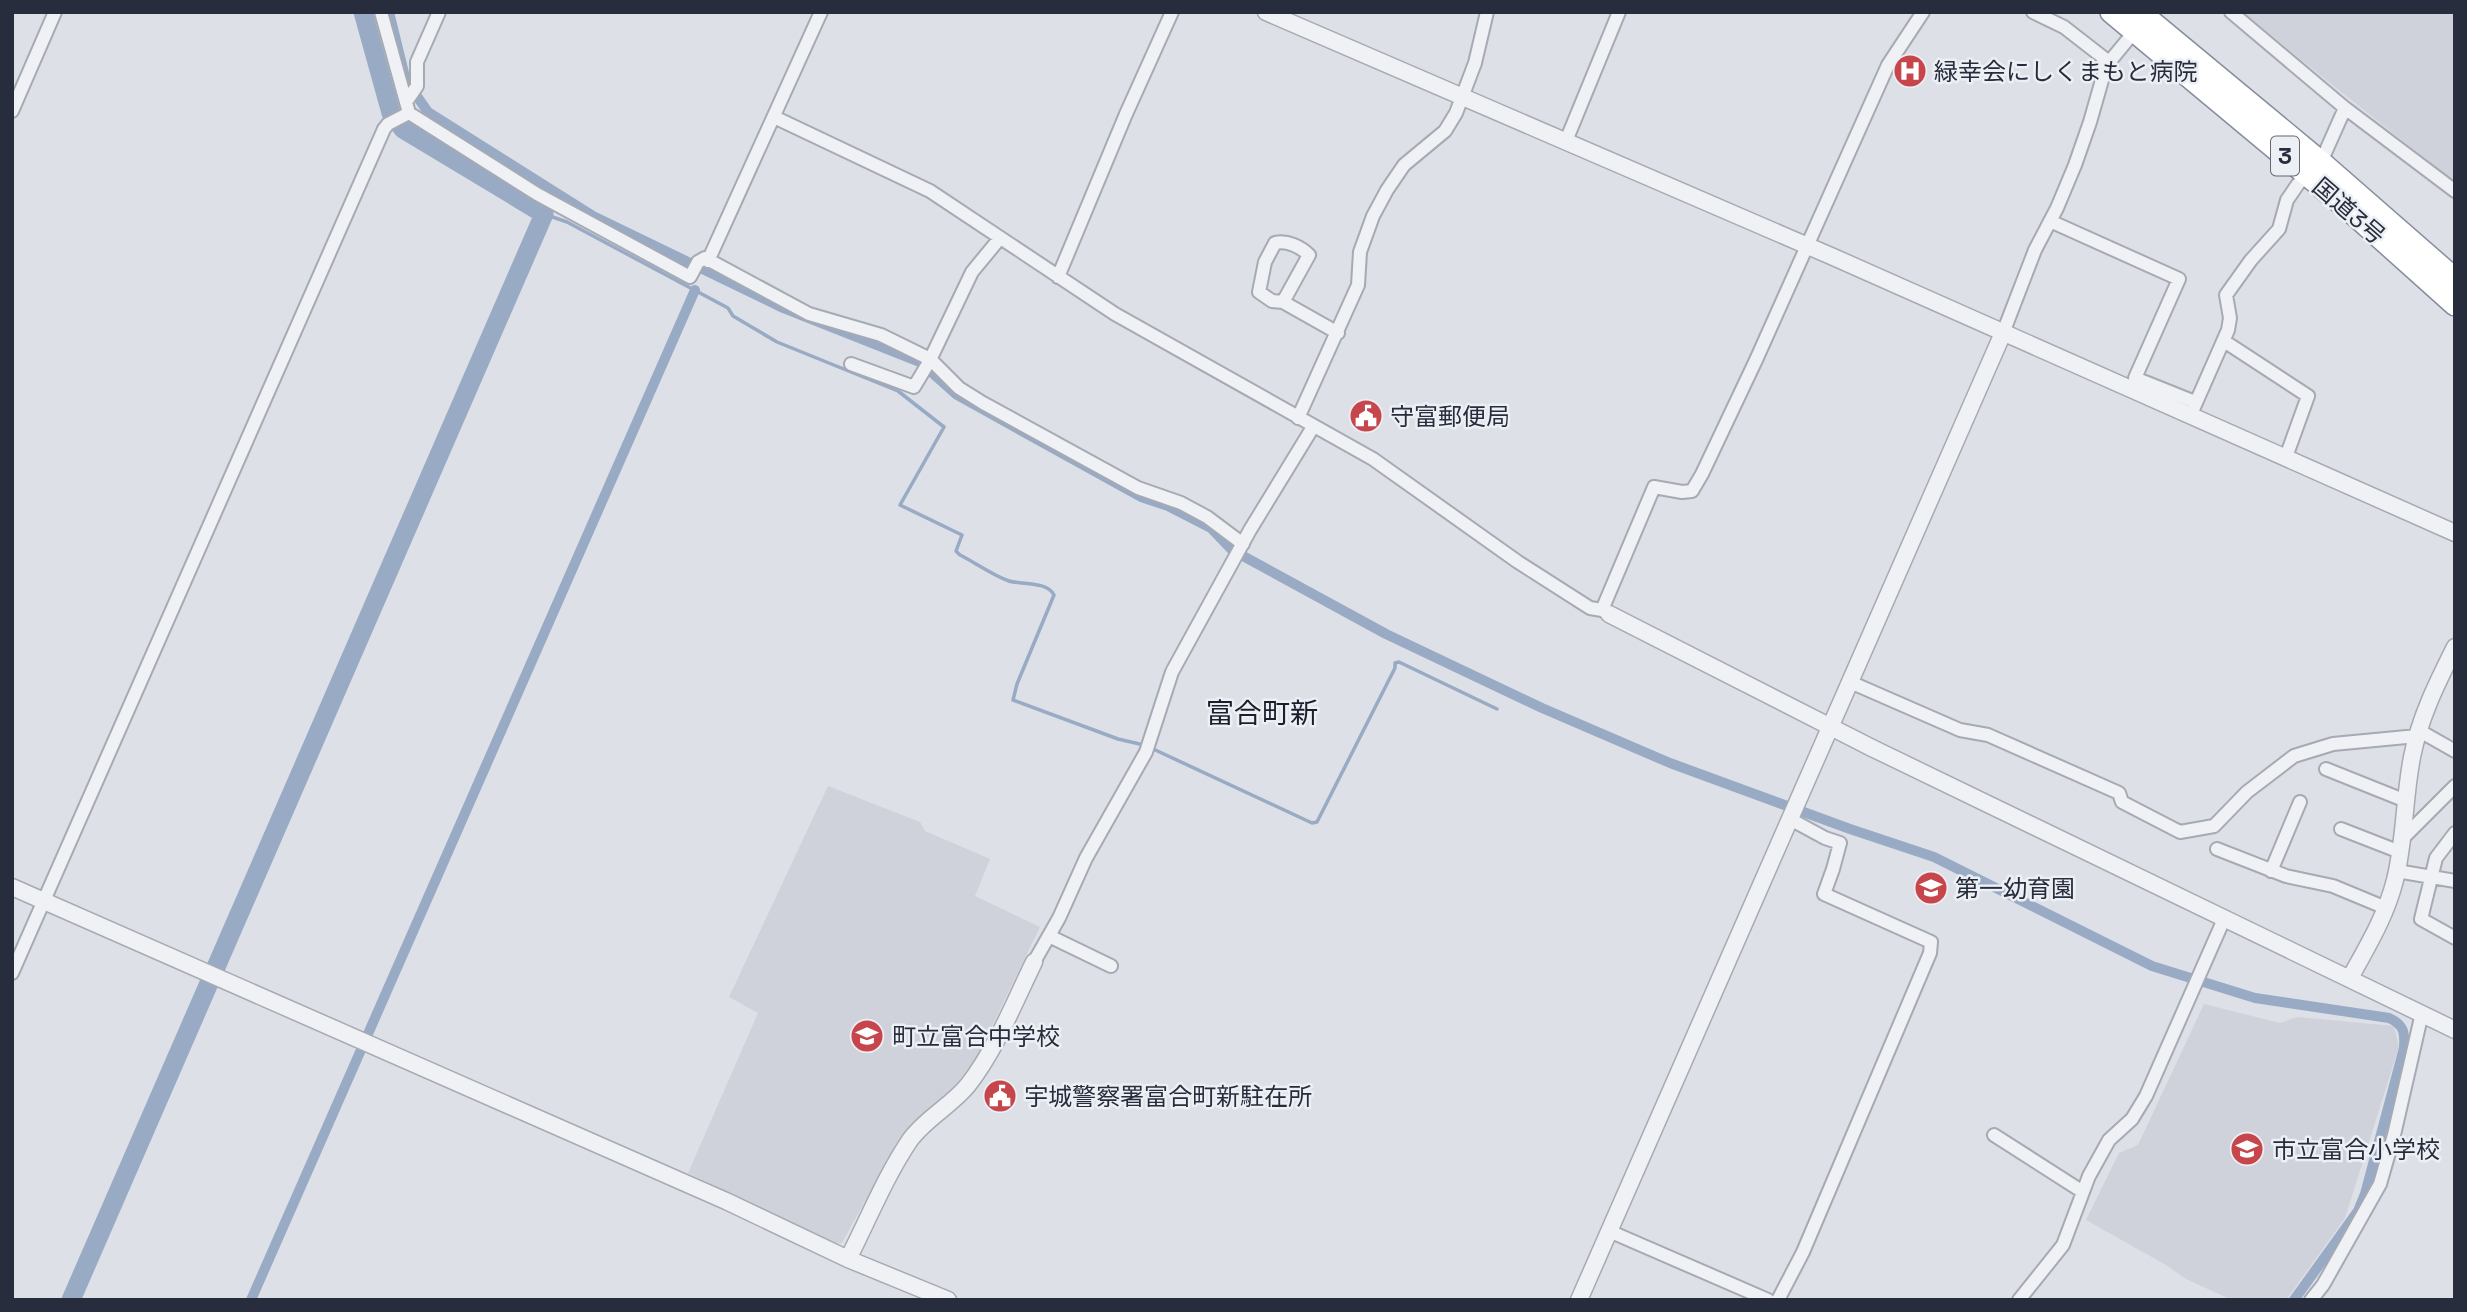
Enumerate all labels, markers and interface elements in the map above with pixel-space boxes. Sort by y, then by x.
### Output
hospital icon: 緑幸会にしくまもと病院 [1891,52,1929,90]
place label: 緑幸会にしくまもと病院 [1934,56,2198,87]
road number: 3 [2271,136,2299,176]
street label: 国道3号 [2306,171,2392,251]
public building icon: 守富郵便局 [1347,397,1385,435]
place label: 守富郵便局 [1390,401,1510,432]
district label: 富合町新 [1206,695,1318,731]
school or university icon: 第一幼育園 [1912,869,1950,907]
place label: 第一幼育園 [1955,873,2075,904]
school or university icon: 町立富合中学校 [848,1017,886,1055]
place label: 町立富合中学校 [892,1021,1060,1052]
public building icon: 宇城警察署富合町新駐在所 [981,1077,1019,1115]
place label: 宇城警察署富合町新駐在所 [1024,1081,1312,1112]
school or university icon: 市立富合小学校 [2228,1130,2266,1168]
place label: 市立富合小学校 [2272,1134,2440,1165]

